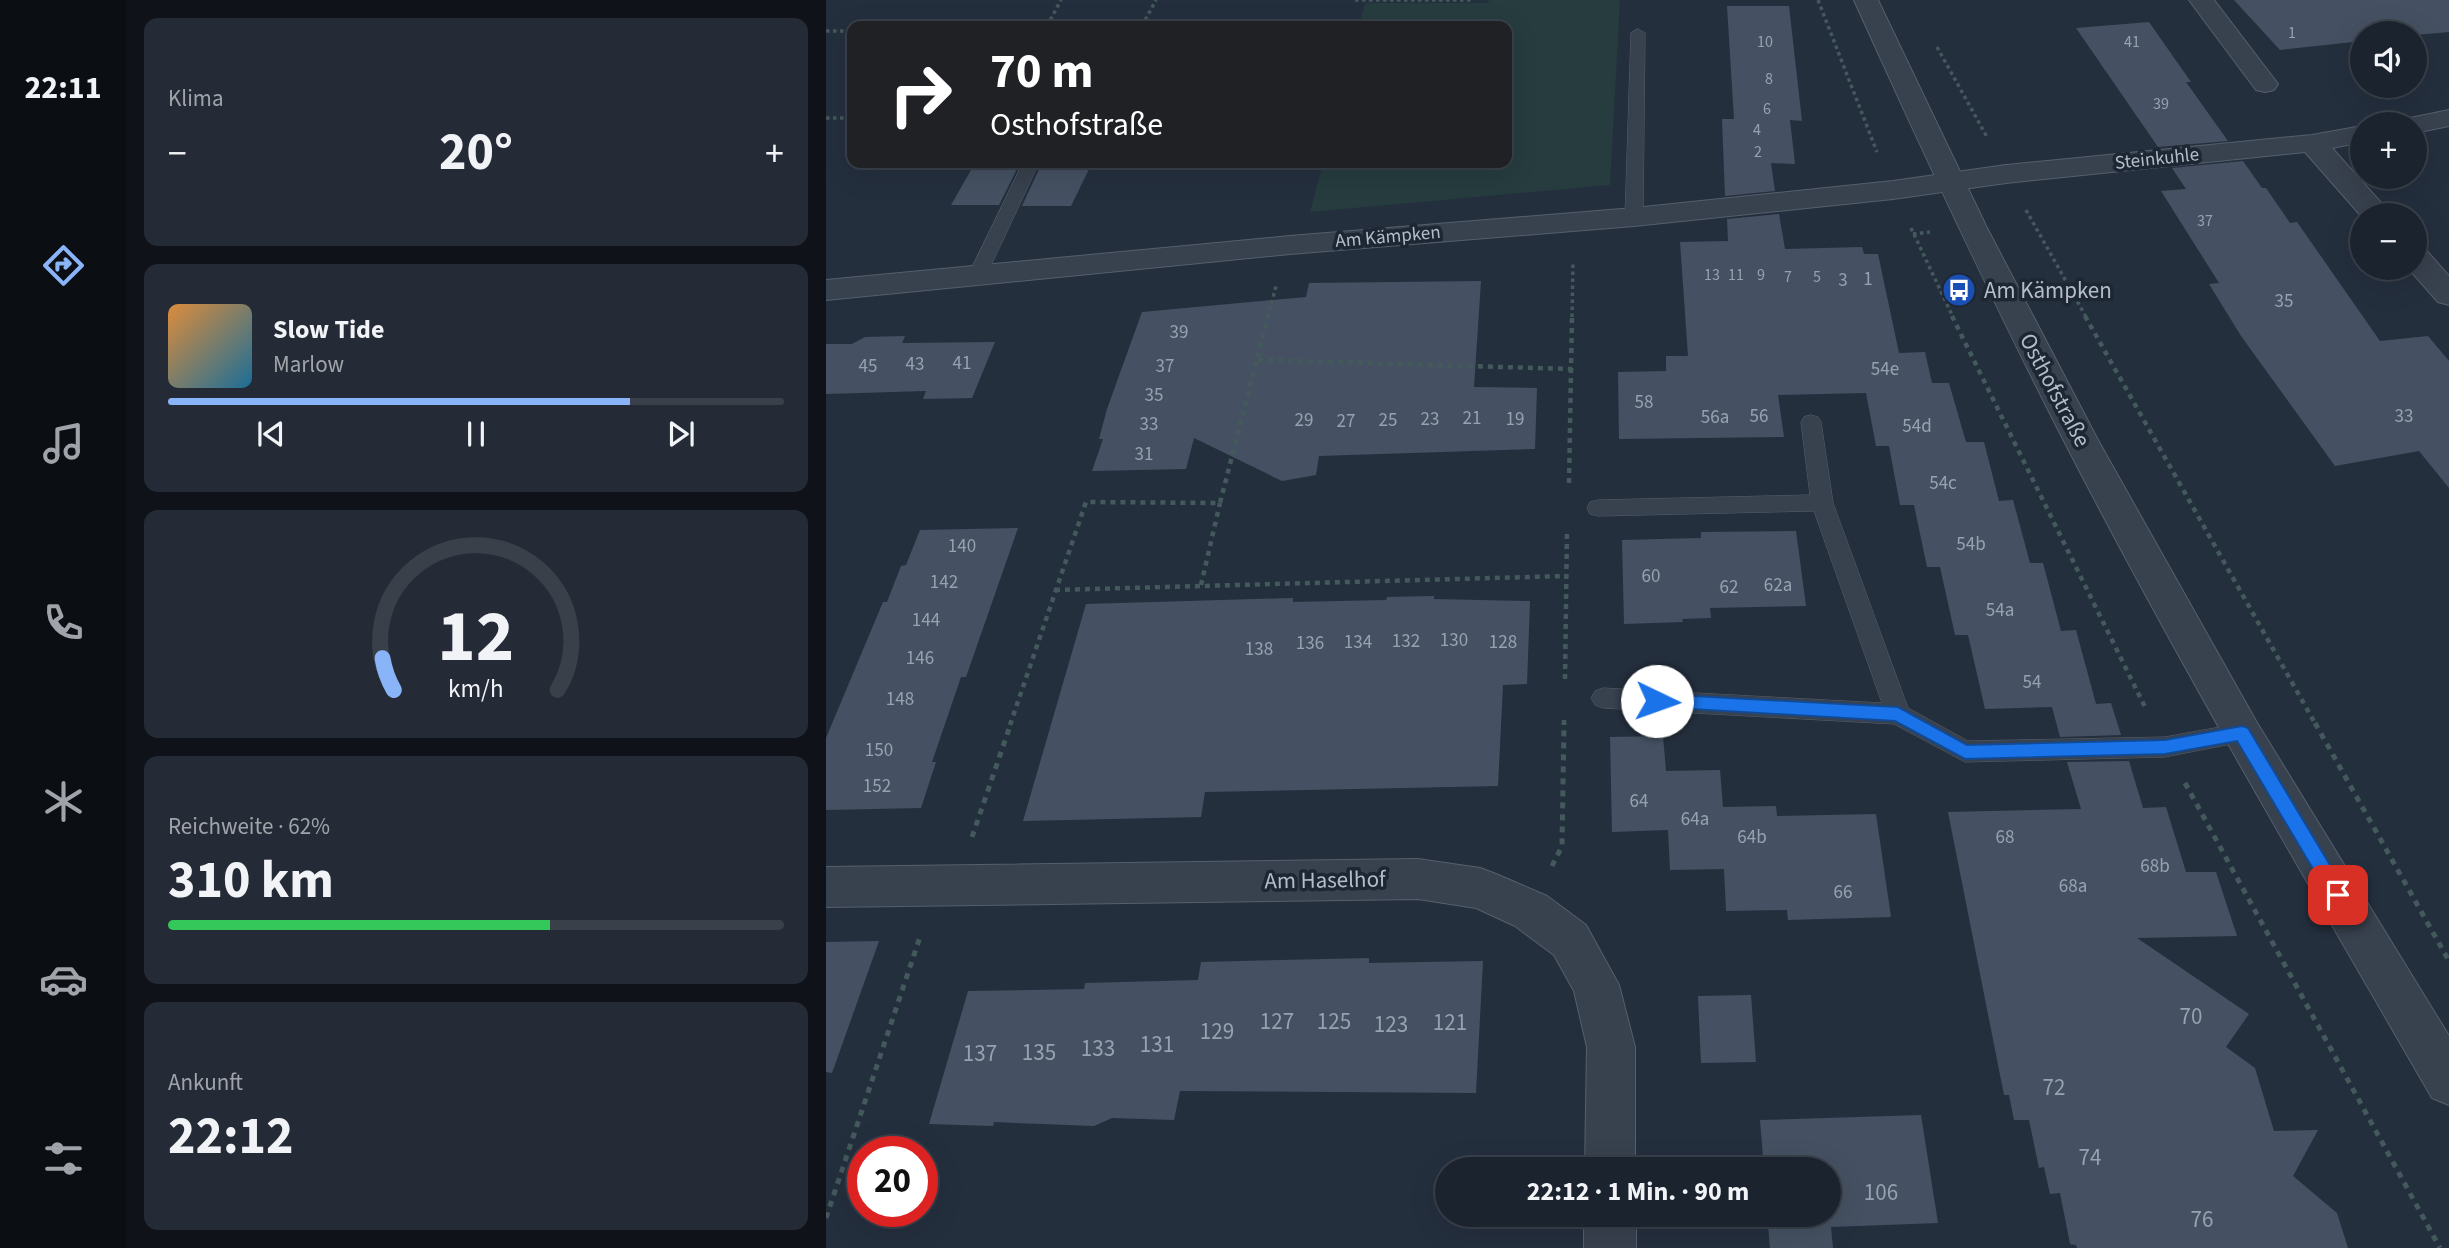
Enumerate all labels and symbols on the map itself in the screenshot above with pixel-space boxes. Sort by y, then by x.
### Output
house number: 1 [2288,22,2296,44]
house number: 10 [1757,31,1773,53]
house number: 41 [2124,31,2140,53]
house number: 8 [1765,68,1773,90]
house number: 39 [2153,93,2169,115]
house number: 6 [1763,98,1771,120]
house number: 4 [1753,119,1761,141]
house number: 2 [1754,141,1762,163]
street label: Steinkuhle [2114,141,2200,177]
house number: 37 [2197,210,2213,232]
street label: Am Kämpken [1334,219,1442,255]
house number: 13 [1704,264,1720,286]
house number: 11 [1728,264,1744,286]
house number: 9 [1757,264,1765,286]
house number: 7 [1784,266,1792,288]
house number: 5 [1813,266,1821,288]
house number: 1 [1863,266,1873,293]
house number: 3 [1838,267,1848,294]
bus stop icon: Am Kämpken [1940,271,1978,309]
place label: Am Kämpken [1984,274,2112,307]
house number: 35 [2275,288,2293,315]
house number: 39 [1170,319,1188,346]
street label: Osthofstraße [2011,327,2099,453]
house number: 41 [953,350,971,377]
house number: 43 [906,351,924,378]
house number: 45 [859,353,877,380]
house number: 37 [1156,353,1174,380]
house number: 54e [1871,356,1899,383]
house number: 35 [1145,382,1163,409]
house number: 58 [1635,389,1653,416]
house number: 56 [1750,403,1768,430]
house number: 33 [2395,403,2413,430]
house number: 56a [1701,404,1729,431]
house number: 21 [1463,405,1481,432]
house number: 23 [1421,406,1439,433]
house number: 19 [1506,406,1524,433]
house number: 29 [1295,407,1313,434]
house number: 25 [1379,407,1397,434]
house number: 27 [1337,408,1355,435]
house number: 33 [1140,411,1158,438]
house number: 54d [1902,413,1932,440]
house number: 31 [1135,441,1153,468]
house number: 54c [1929,470,1957,497]
house number: 54b [1956,531,1986,558]
house number: 140 [948,533,976,560]
house number: 60 [1642,563,1660,590]
house number: 142 [930,569,958,596]
house number: 62a [1764,572,1792,599]
house number: 62 [1720,574,1738,601]
house number: 54a [1986,597,2014,624]
house number: 144 [912,607,940,634]
house number: 130 [1440,627,1468,654]
house number: 132 [1392,628,1420,655]
house number: 134 [1344,629,1372,656]
house number: 128 [1489,629,1517,656]
house number: 136 [1296,630,1324,657]
house number: 138 [1245,636,1273,663]
house number: 146 [906,645,934,672]
position arrow [1620,664,1694,738]
house number: 54 [2023,669,2041,696]
house number: 148 [886,686,914,713]
house number: 150 [865,737,893,764]
house number: 152 [863,773,891,800]
house number: 64 [1630,788,1648,815]
house number: 64a [1681,806,1709,833]
house number: 64b [1737,824,1767,851]
house number: 68 [1996,824,2014,851]
house number: 68b [2140,853,2170,880]
street label: Am Haselhof [1264,862,1387,898]
pin [2308,865,2368,925]
house number: 68a [2059,873,2087,900]
house number: 66 [1834,879,1852,906]
house number: 70 [2180,1000,2202,1033]
house number: 127 [1260,1005,1294,1038]
house number: 125 [1317,1005,1351,1038]
house number: 121 [1433,1006,1467,1039]
house number: 123 [1374,1008,1408,1041]
house number: 129 [1200,1015,1234,1048]
house number: 131 [1140,1028,1174,1061]
house number: 133 [1081,1032,1115,1065]
house number: 135 [1022,1036,1056,1069]
house number: 137 [963,1037,997,1070]
house number: 72 [2043,1071,2065,1104]
speed limit sign: 20 [847,1136,938,1227]
house number: 74 [2079,1141,2101,1174]
house number: 106 [1864,1176,1898,1209]
house number: 76 [2191,1203,2213,1236]

